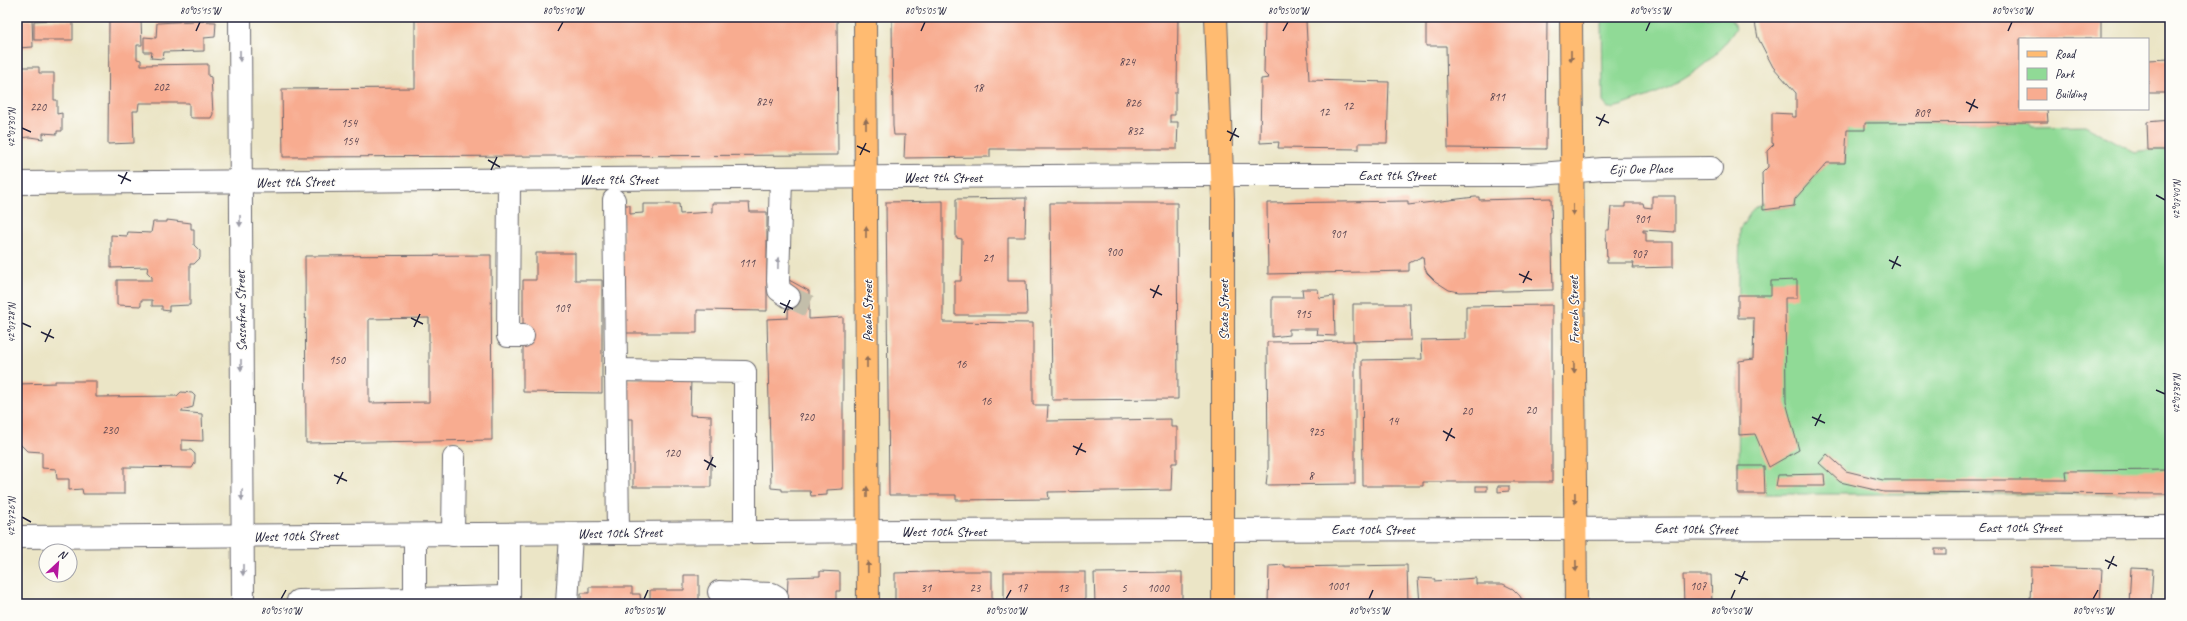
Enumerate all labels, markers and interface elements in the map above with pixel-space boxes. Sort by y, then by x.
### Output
text: 80°05'15"W [180,4,222,17]
text: 80°05'10"W [543,4,585,17]
text: 80°05'05"W [905,4,947,17]
text: 80°05'00"W [1268,4,1310,17]
text: 80°04'55"W [1630,4,1672,17]
text: 80°04'50"W [1992,4,2034,17]
legend [2019,38,2149,110]
text: Road [2055,46,2077,62]
one-way arrow [237,50,243,63]
one-way arrow [1568,50,1574,63]
house number: 824 [1119,54,1137,70]
text: Park [2055,66,2076,82]
house number: 202 [153,79,171,95]
house number: 18 [973,80,985,96]
text: Building [2055,86,2087,102]
house number: 811 [1489,89,1506,105]
house number: 824 [756,94,774,110]
house number: 826 [1125,95,1142,111]
house number: 12 [1343,98,1355,114]
house number: 220 [30,99,48,115]
house number: 12 [1319,104,1331,120]
house number: 809 [1914,105,1932,121]
text: 42°07'30"N [5,106,18,148]
house number: 154 [341,115,359,131]
one-way arrow [862,118,869,130]
house number: 832 [1127,123,1145,139]
house number: 154 [342,133,360,149]
street label: Eiji Oue Place [1609,160,1674,178]
street label: East 9th Street [1358,167,1437,184]
street label: West 9th Street [904,169,984,186]
street label: West 9th Street [580,171,660,188]
street label: West 9th Street [256,173,336,191]
text: 42°07'40"N [2170,178,2183,220]
one-way arrow [1569,204,1576,216]
house number: 901 [1634,211,1651,227]
one-way arrow [237,215,243,228]
one-way arrow [863,225,869,238]
house number: 901 [1330,226,1347,242]
house number: 900 [1106,244,1124,260]
house number: 907 [1631,246,1648,262]
house number: 21 [983,250,994,266]
house number: 111 [739,255,756,271]
one-way arrow [775,256,781,269]
street label: Sassafras Street [232,269,250,352]
street label: French Street [1565,275,1583,344]
street label: State Street [1215,278,1232,340]
street label: Peach Street [859,279,876,342]
house number: 109 [554,300,572,316]
text: 42°07'28"N [5,301,18,343]
house number: 915 [1295,306,1312,322]
house number: 150 [329,352,347,368]
one-way arrow [864,355,870,368]
house number: 16 [956,356,967,372]
one-way arrow [238,359,244,372]
one-way arrow [1571,362,1577,375]
text: 42°07'38"N [2170,372,2183,414]
house number: 16 [981,393,992,409]
house number: 20 [1526,402,1538,418]
house number: 20 [1462,403,1474,419]
house number: 920 [798,409,816,425]
house number: 14 [1388,413,1400,429]
house number: 230 [102,422,120,438]
house number: 925 [1308,424,1325,440]
house number: 120 [664,445,682,461]
house number: 8 [1308,468,1315,484]
one-way arrow [864,485,870,498]
one-way arrow [239,489,245,502]
one-way arrow [1572,492,1578,505]
text: 42°07'26"N [5,495,18,537]
street label: East 10th Street [1978,519,2063,536]
street label: East 10th Street [1654,520,1739,538]
street label: East 10th Street [1331,521,1416,538]
street label: West 10th Street [902,523,988,540]
street label: West 10th Street [577,524,664,542]
street label: West 10th Street [253,527,340,545]
north arrow [38,543,78,583]
text: N [56,546,70,563]
one-way arrow [865,560,871,573]
one-way arrow [1573,560,1579,573]
one-way arrow [240,564,246,577]
house number: 1001 [1327,578,1349,594]
house number: 107 [1690,578,1707,594]
house number: 31 [921,580,932,596]
house number: 23 [970,580,982,596]
house number: 17 [1017,580,1028,596]
house number: 13 [1058,580,1070,596]
house number: 5 [1121,580,1127,596]
house number: 1000 [1147,580,1170,596]
text: 80°05'10"W [261,604,303,617]
text: 80°05'05"W [624,604,666,617]
text: 80°05'00"W [986,604,1028,617]
text: 80°04'55"W [1349,604,1391,617]
text: 80°04'50"W [1711,604,1753,617]
text: 80°04'45"W [2073,604,2115,617]

